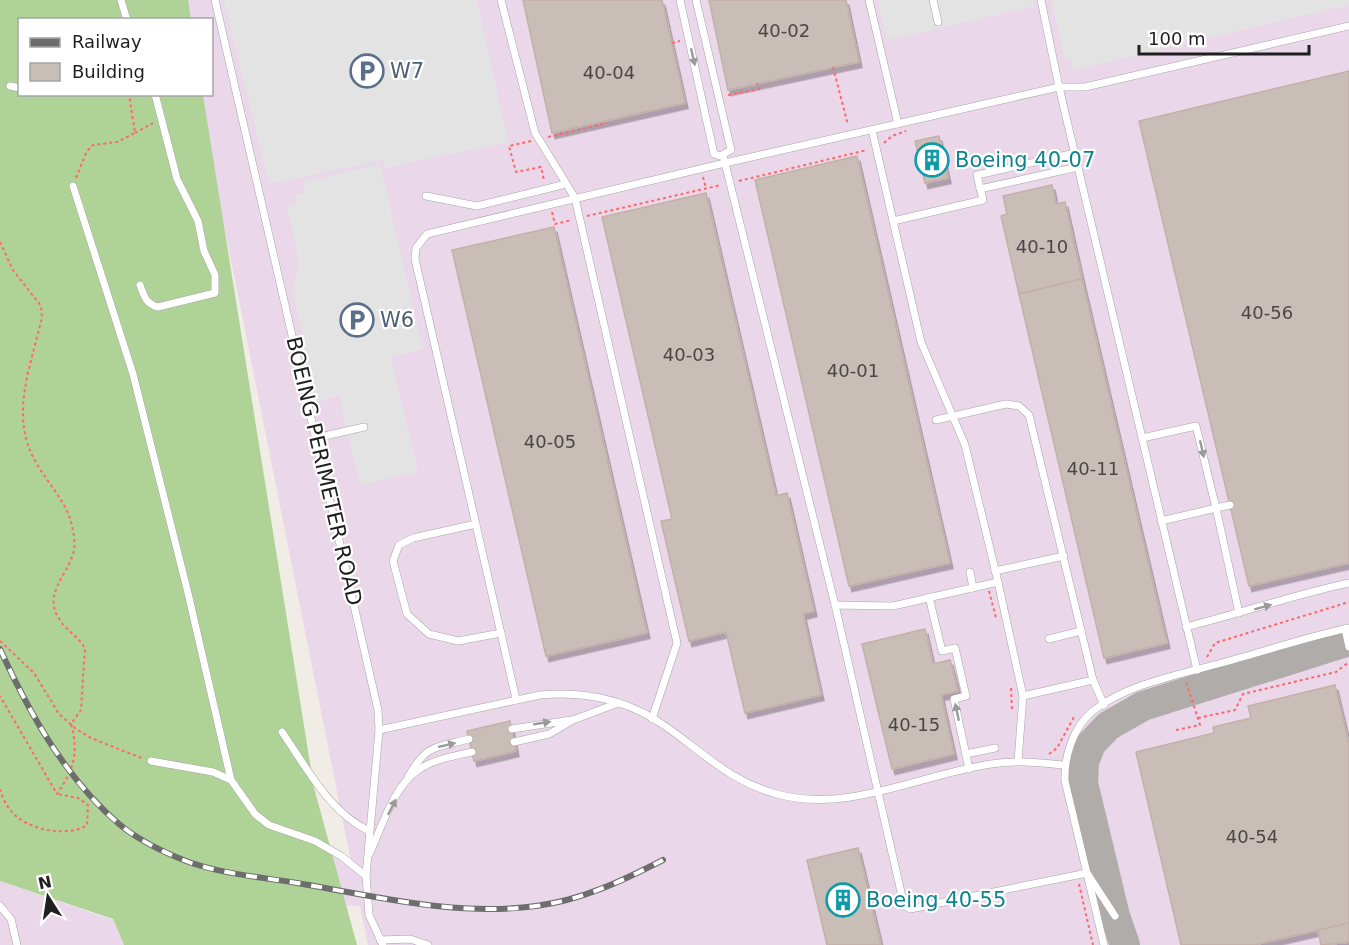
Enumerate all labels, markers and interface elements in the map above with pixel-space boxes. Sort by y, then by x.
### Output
legend [18,18,213,96]
scale bar [1139,18,1308,56]
house number: 40-02 [758,20,810,41]
text: 100 m [1148,28,1206,49]
text: Railway [72,31,142,52]
one-way arrow [689,48,698,67]
parking icon: W7 [349,53,385,89]
place label: W7 [390,59,424,83]
text: Building [72,61,145,82]
house number: 40-04 [583,62,635,83]
building icon: Boeing 40-07 [914,142,950,178]
place label: Boeing 40-07 [955,148,1095,172]
house number: 40-10 [1016,236,1068,257]
parking icon: W6 [339,302,375,338]
house number: 40-56 [1241,302,1293,323]
place label: W6 [380,308,414,332]
street label: BOEING PERIMETER ROAD [281,334,367,608]
house number: 40-03 [663,344,715,365]
house number: 40-01 [827,360,879,381]
house number: 40-05 [524,431,576,452]
one-way arrow [1197,439,1207,458]
house number: 40-11 [1067,458,1119,479]
one-way arrow [1254,602,1272,611]
one-way arrow [951,702,961,721]
house number: 40-15 [888,714,940,735]
one-way arrow [533,719,552,728]
one-way arrow [437,740,456,749]
one-way arrow [387,799,396,816]
house number: 40-54 [1226,826,1278,847]
north arrow [18,867,78,927]
text: N [36,872,54,894]
building icon: Boeing 40-55 [825,882,861,918]
place label: Boeing 40-55 [866,888,1006,912]

